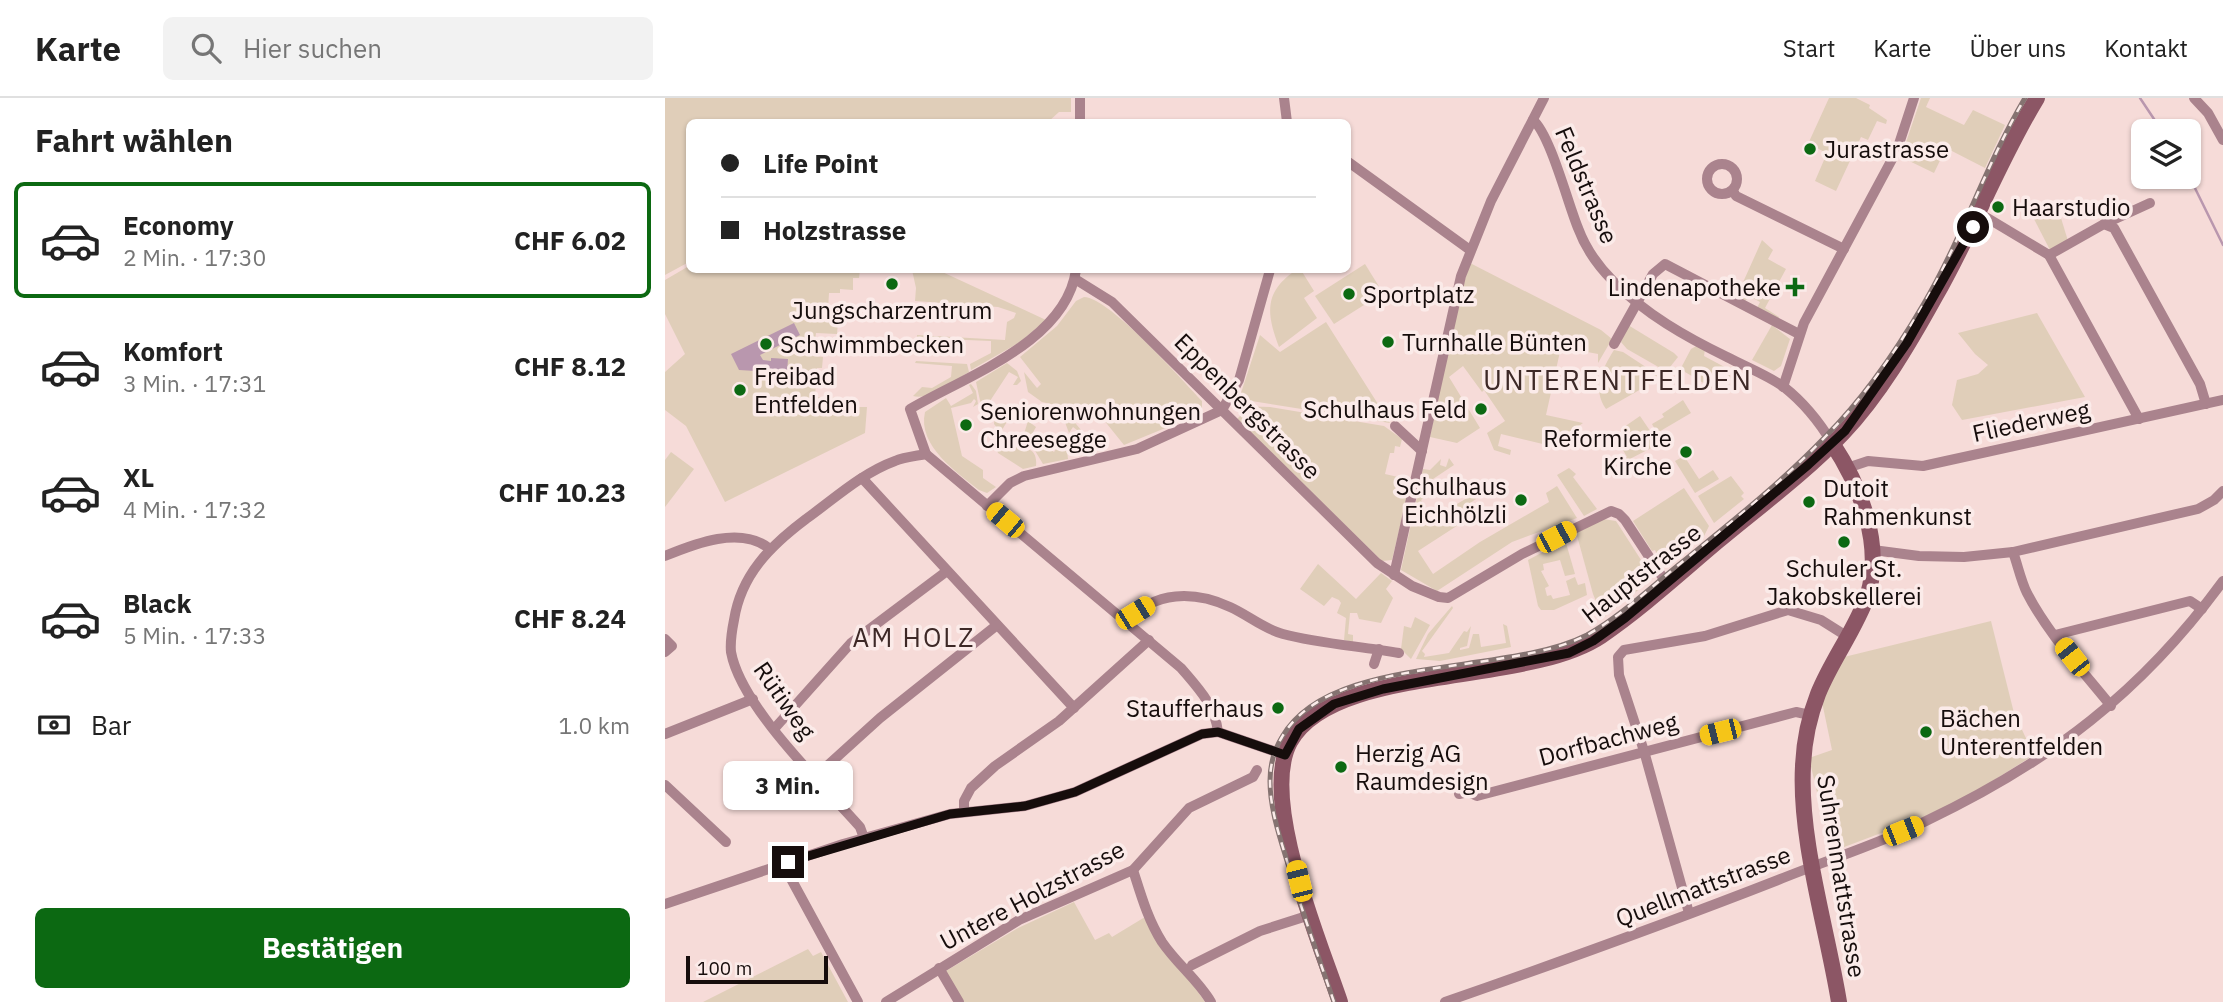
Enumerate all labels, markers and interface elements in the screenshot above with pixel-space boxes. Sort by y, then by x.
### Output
search box [163,17,653,80]
text: Karte [35,27,121,70]
icon: search [187,29,225,67]
text: Hier suchen [243,31,382,65]
text: Start [1783,32,1835,64]
text: Karte [1873,32,1931,64]
text: Über uns [1969,32,2066,64]
text: Kontakt [2104,32,2188,64]
text: Fahrt wählen [35,119,233,161]
map controls [2131,119,2201,189]
button: layers [2131,119,2201,189]
street label: Feldstrasse [1548,122,1626,248]
place label: Jurastrasse [1824,133,1949,165]
marker: Jurastrasse [1802,141,1818,157]
text: Life Point [763,146,878,180]
place label: Haarstudio [2012,191,2130,223]
marker: Haarstudio [1990,199,2006,215]
text: Economy [123,208,234,242]
icon: car [39,209,102,272]
route start [1957,211,1989,243]
text: Holzstrasse [763,213,906,247]
text: CHF 6.02 [514,223,626,257]
text: 2 Min. · 17:30 [123,242,266,272]
place label: Lindenapotheke [1608,271,1781,303]
marker: Jungscharzentrum [884,276,900,292]
place label: Sportplatz [1363,278,1474,310]
marker: Lindenapotheke [1787,279,1803,295]
marker: Sportplatz [1341,286,1357,302]
place label: Jungscharzentrum [792,294,992,326]
street label: Eppenbergstrasse [1168,326,1328,486]
place label: Turnhalle Bünten [1402,326,1587,358]
place label: Schwimmbecken [780,328,964,360]
text: Komfort [123,334,223,368]
marker: Turnhalle Bünten [1380,334,1396,350]
icon: car [39,335,102,398]
marker: Schwimmbecken [758,336,774,352]
text: CHF 8.12 [514,349,626,383]
place label: Freibad Entfelden [754,360,858,420]
district label: UNTERENTFELDEN [1483,361,1753,398]
text: 3 Min. · 17:31 [123,368,266,398]
marker: Freibad Entfelden [732,382,748,398]
place label: Schulhaus Feld [1303,393,1467,425]
street label: Fliederweg [1969,393,2093,449]
place label: Seniorenwohnungen Chreesegge [980,395,1201,455]
marker: Schulhaus Feld [1473,401,1489,417]
marker: Seniorenwohnungen Chreesegge [958,417,974,433]
place label: Reformierte Kirche [1543,422,1672,482]
marker: Reformierte Kirche [1678,444,1694,460]
text: XL [123,460,154,494]
icon: car [39,461,102,524]
place label: Schulhaus Eichhölzli [1395,470,1507,530]
place label: Dutoit Rahmenkunst [1823,472,1972,532]
text: CHF 10.23 [498,475,626,509]
marker: Schulhaus Eichhölzli [1513,492,1529,508]
text: 4 Min. · 17:32 [123,494,266,524]
marker: Dutoit Rahmenkunst [1801,494,1817,510]
car [983,498,1028,542]
street label: Hauptstrasse [1575,516,1707,630]
car [1533,518,1580,556]
marker: Schuler St. Jakobskellerei [1836,534,1852,550]
place label: Schuler St. Jakobskellerei [1766,552,1922,612]
text: Black [123,586,191,620]
icon: car [39,587,102,650]
car [1112,593,1159,633]
text: CHF 8.24 [514,601,626,635]
text: 5 Min. · 17:33 [123,620,266,650]
district label: AM HOLZ [853,620,975,654]
car [2051,634,2094,680]
street label: Rütiweg [747,655,823,745]
place label: Staufferhaus [1126,692,1264,724]
marker: Staufferhaus [1270,700,1286,716]
place label: Bächen Unterentfelden [1940,702,2103,762]
street label: Dorfbachweg [1535,705,1681,773]
icon: cash [35,706,73,744]
text: Bar [91,708,131,742]
text: 1.0 km [559,710,630,740]
car [1698,717,1743,747]
marker: Bächen Unterentfelden [1918,724,1934,740]
place label: Herzig AG Raumdesign [1355,737,1489,797]
marker: Herzig AG Raumdesign [1333,759,1349,775]
callout: 3 Min. [723,760,853,810]
text: 3 Min. [755,770,821,800]
street label: Suhrenmattstrasse [1810,772,1874,980]
car [1880,813,1927,849]
street label: Untere Holzstrasse [934,833,1130,957]
street label: Quellmattstrasse [1611,838,1795,934]
route end [772,846,804,878]
car [1284,858,1315,904]
button: Bestätigen [35,908,630,988]
scale bar [686,953,828,985]
text: 100 m [697,956,752,980]

